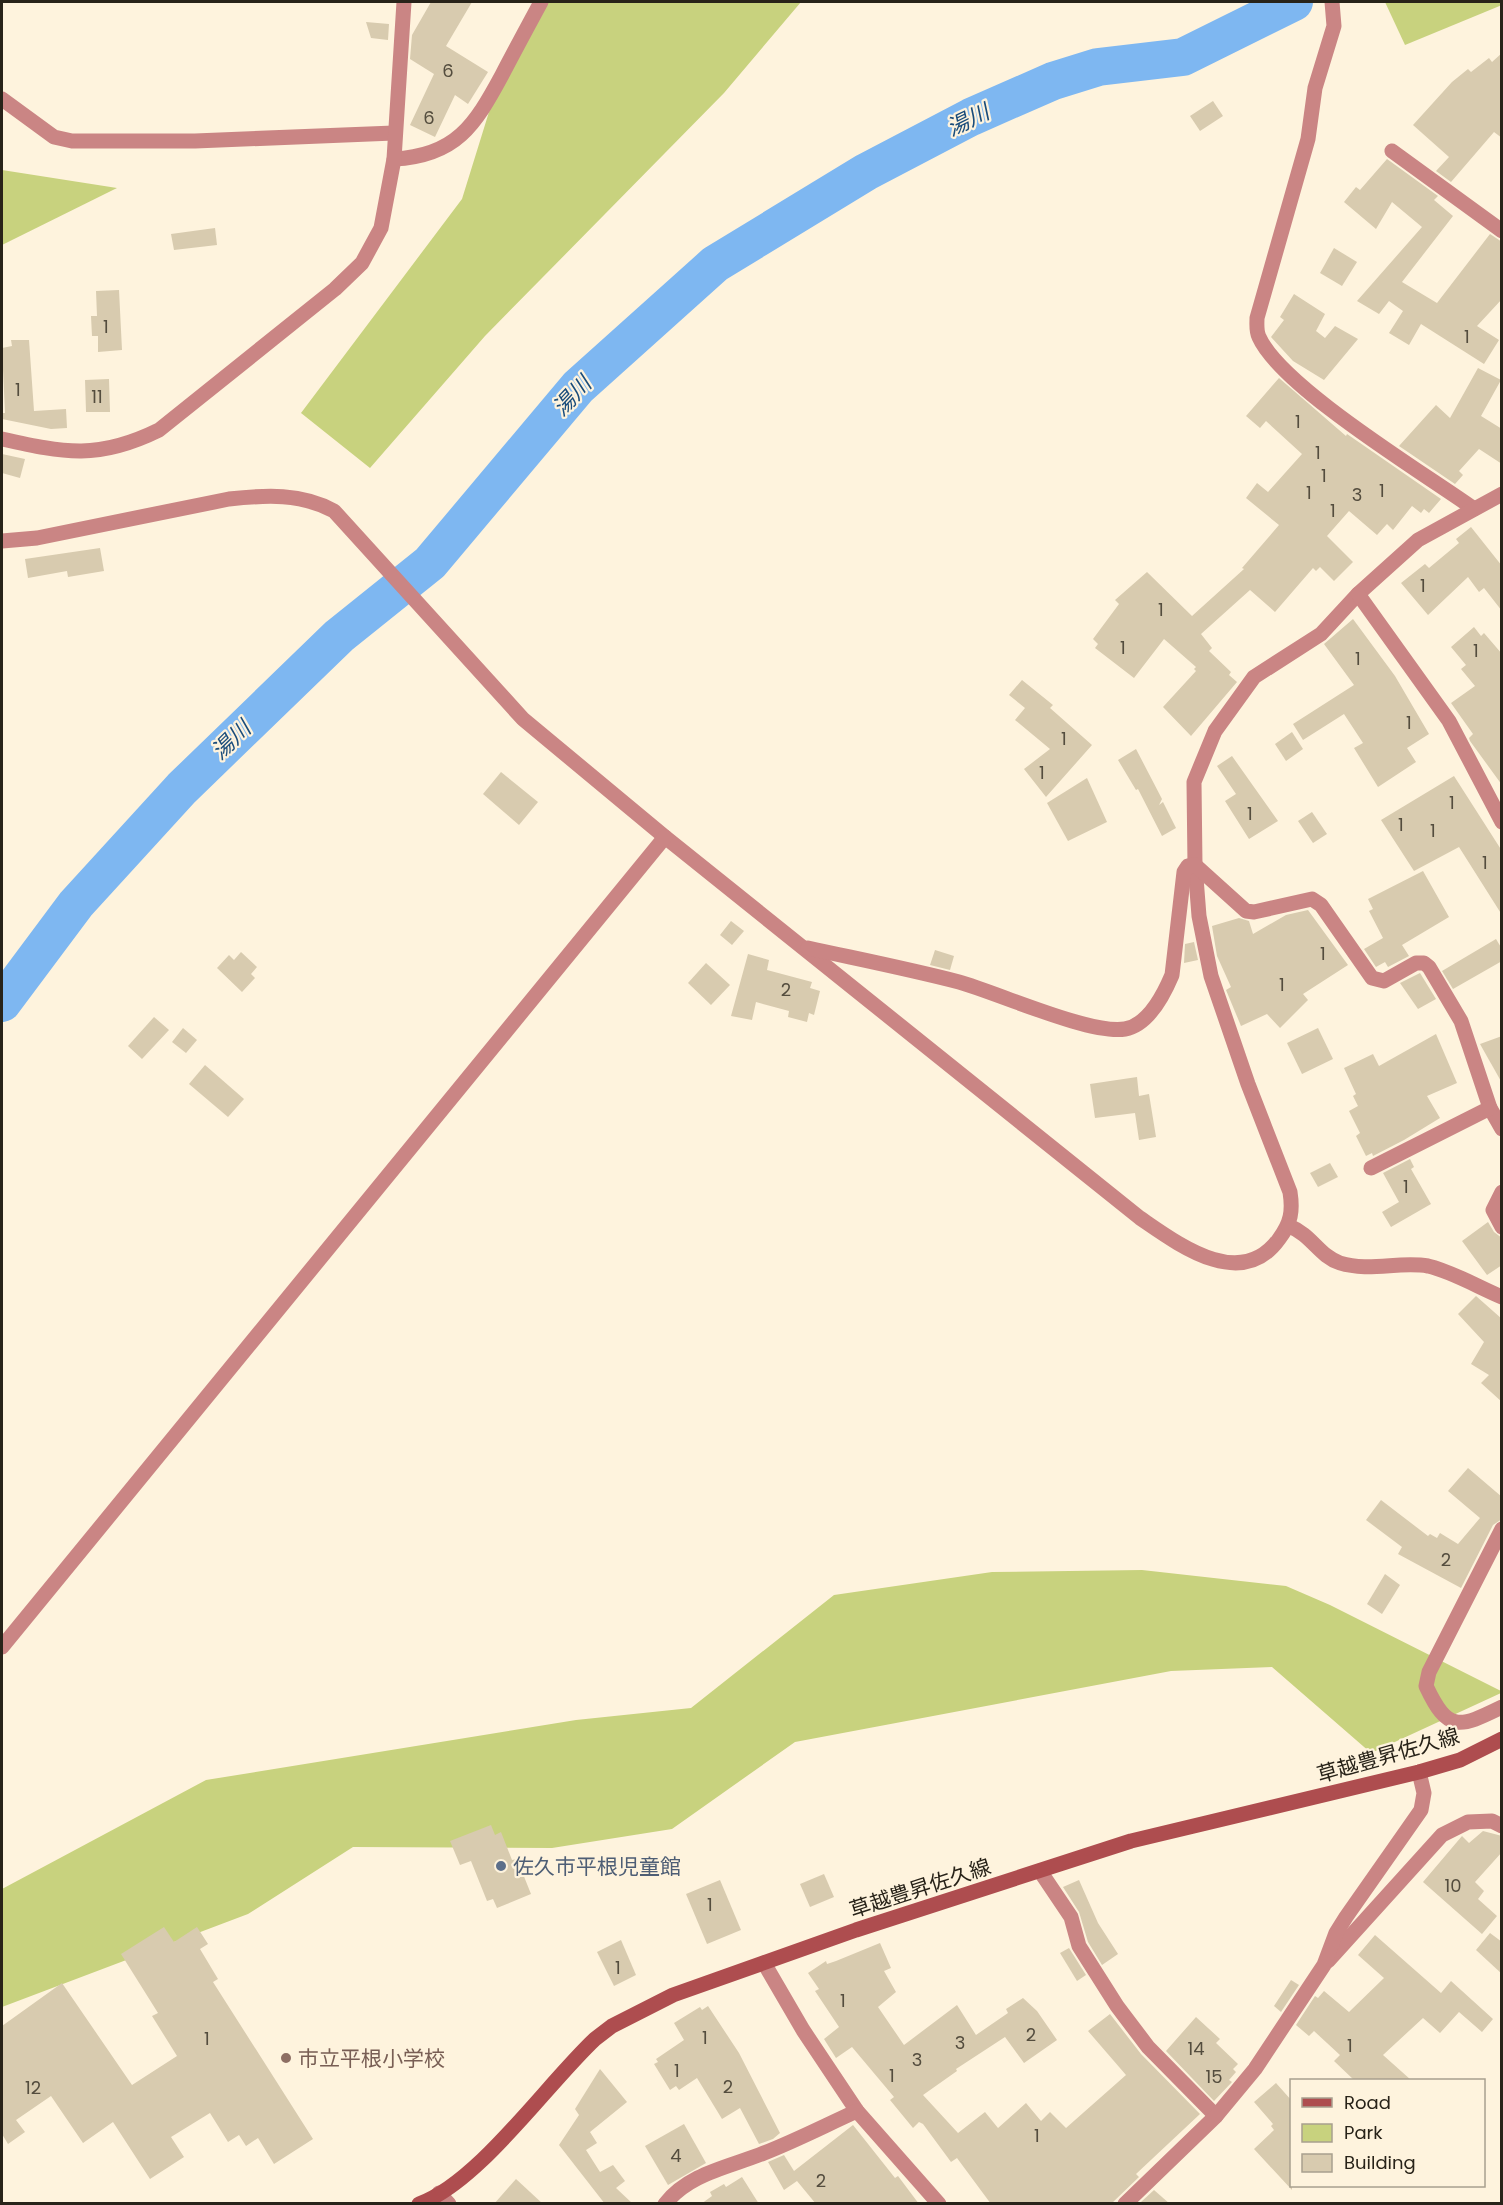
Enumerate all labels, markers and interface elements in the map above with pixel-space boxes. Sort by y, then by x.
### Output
house number: 6 [442,58,454,83]
water label: 湯川 [941,96,996,144]
house number: 6 [423,105,435,130]
house number: 1 [103,314,109,339]
house number: 1 [1464,324,1470,349]
water label: 湯川 [546,368,600,423]
house number: 1 [15,377,21,402]
house number: 11 [91,384,103,409]
house number: 1 [1295,409,1301,434]
house number: 1 [1315,440,1321,465]
house number: 1 [1321,463,1327,488]
house number: 1 [1379,478,1385,503]
house number: 1 [1306,480,1312,505]
house number: 3 [1352,482,1362,507]
house number: 1 [1330,498,1336,523]
house number: 1 [1420,573,1426,598]
house number: 1 [1158,597,1164,622]
house number: 1 [1120,635,1126,660]
house number: 1 [1473,638,1479,663]
house number: 1 [1355,646,1361,671]
house number: 1 [1406,710,1412,735]
water label: 湯川 [204,712,259,766]
house number: 1 [1061,726,1067,751]
house number: 1 [1039,760,1045,785]
house number: 1 [1449,790,1455,815]
house number: 1 [1247,801,1253,826]
house number: 1 [1398,812,1404,837]
house number: 1 [1430,818,1436,843]
house number: 1 [1482,850,1488,875]
house number: 1 [1320,941,1326,966]
house number: 1 [1279,972,1285,997]
house number: 2 [781,977,791,1002]
house number: 1 [1403,1174,1409,1199]
house number: 2 [1441,1547,1451,1572]
street label: 草越豊昇佐久線 [1313,1721,1463,1789]
street label: 草越豊昇佐久線 [846,1851,994,1925]
place label: 佐久市平根児童館 [513,1852,681,1881]
marker: 佐久市平根児童館 [494,1859,508,1873]
house number: 10 [1444,1873,1462,1898]
house number: 1 [707,1892,713,1917]
house number: 1 [615,1955,621,1980]
house number: 1 [840,1988,846,2013]
house number: 2 [1026,2022,1036,2047]
house number: 1 [702,2025,708,2050]
house number: 1 [204,2026,210,2051]
house number: 3 [955,2030,965,2055]
house number: 1 [1347,2033,1353,2058]
house number: 14 [1187,2036,1205,2061]
place label: 市立平根小学校 [298,2044,445,2073]
house number: 3 [912,2047,922,2072]
marker: 市立平根小学校 [279,2051,293,2065]
house number: 1 [674,2058,680,2083]
house number: 1 [889,2063,895,2088]
house number: 15 [1205,2064,1223,2089]
house number: 2 [723,2074,733,2099]
house number: 12 [25,2075,41,2100]
legend [1290,2079,1485,2187]
text: Road [1344,2090,1391,2115]
text: Park [1344,2120,1383,2145]
house number: 1 [1034,2123,1040,2148]
house number: 4 [670,2143,682,2168]
text: Building [1344,2150,1416,2175]
house number: 2 [816,2168,826,2193]

